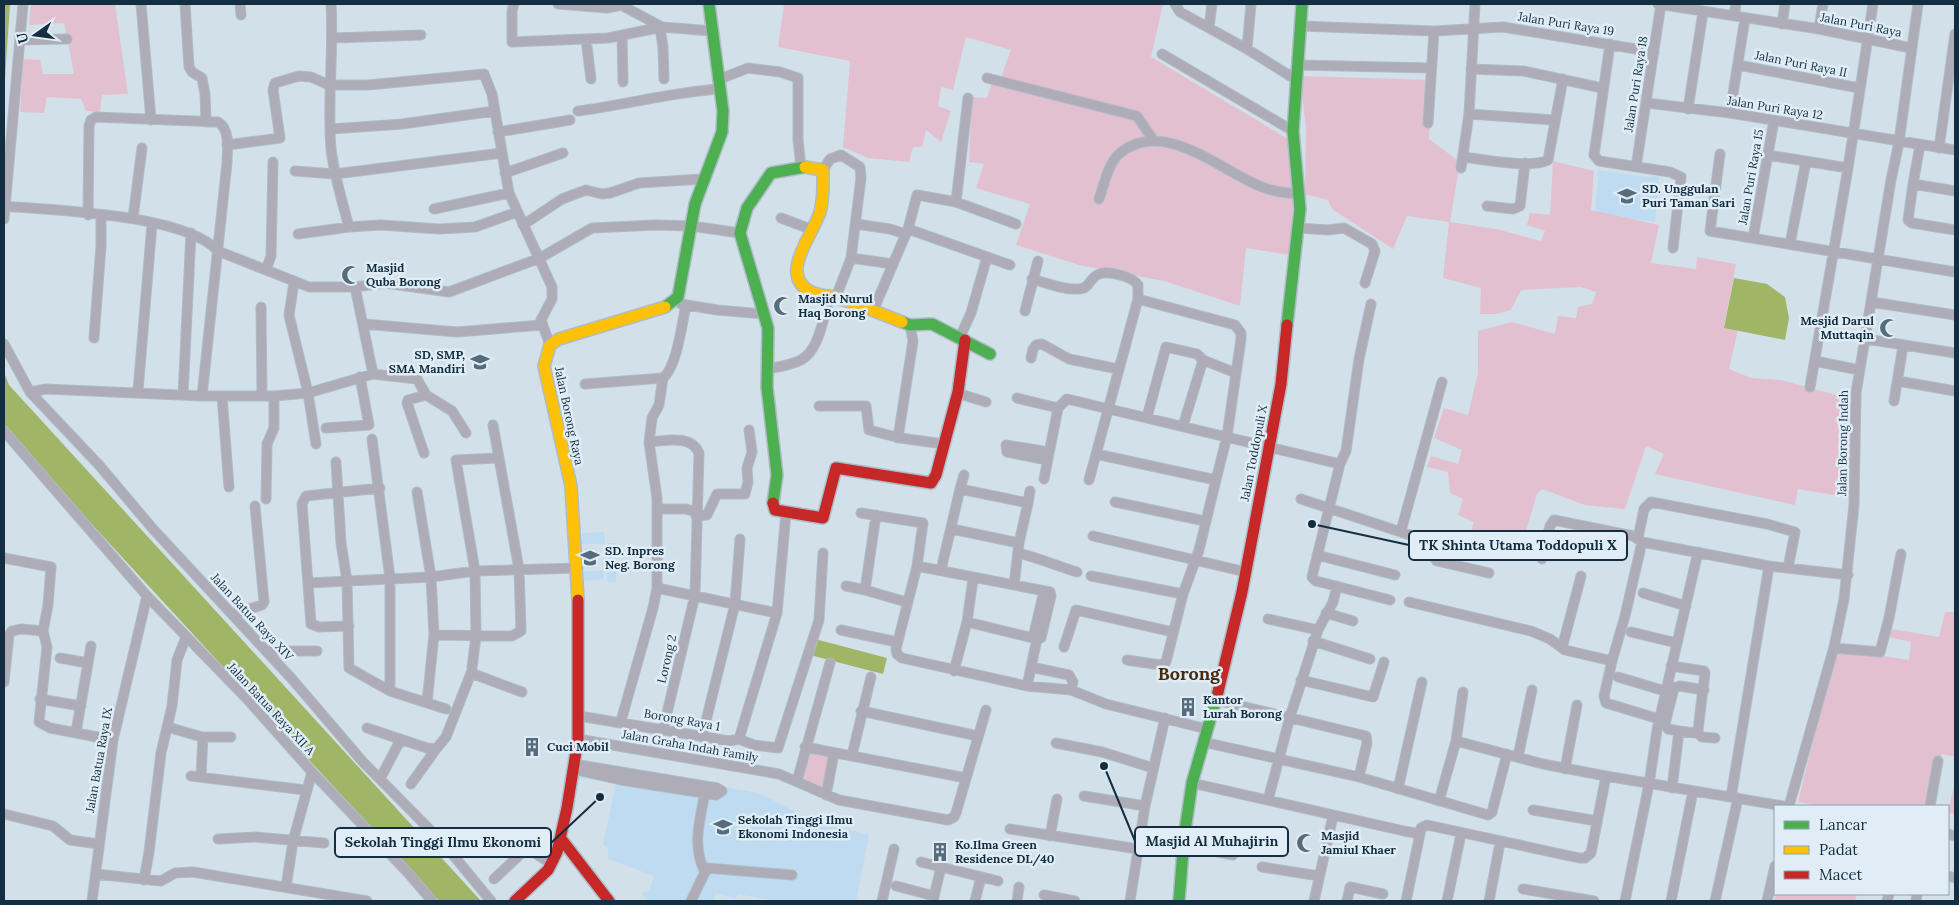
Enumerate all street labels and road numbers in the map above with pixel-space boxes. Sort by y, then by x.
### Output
street label: Jalan Puri Raya 19 [1516,8,1615,39]
street label: Jalan Puri Raya [1818,9,1903,40]
street label: Jalan Puri Raya 18 [1620,35,1651,134]
street label: Jalan Puri Raya II [1753,47,1849,80]
street label: Jalan Puri Raya 12 [1725,92,1824,122]
street label: Jalan Puri Raya 15 [1735,128,1766,227]
street label: Jalan Borong Raya [552,364,587,466]
street label: Jalan Borong Indah [1834,390,1851,497]
street label: Jalan Toddopuli X [1237,403,1270,503]
street label: Jalan Batua Raya XIV [207,569,298,664]
street label: Lorong 2 [654,633,679,685]
street label: Jalan Batua Raya XII A [224,659,318,758]
street label: Borong Raya 1 [643,705,721,734]
street label: Jalan Batua Raya IX [82,706,115,815]
street label: Jalan Graha Indah Family [620,726,760,765]

